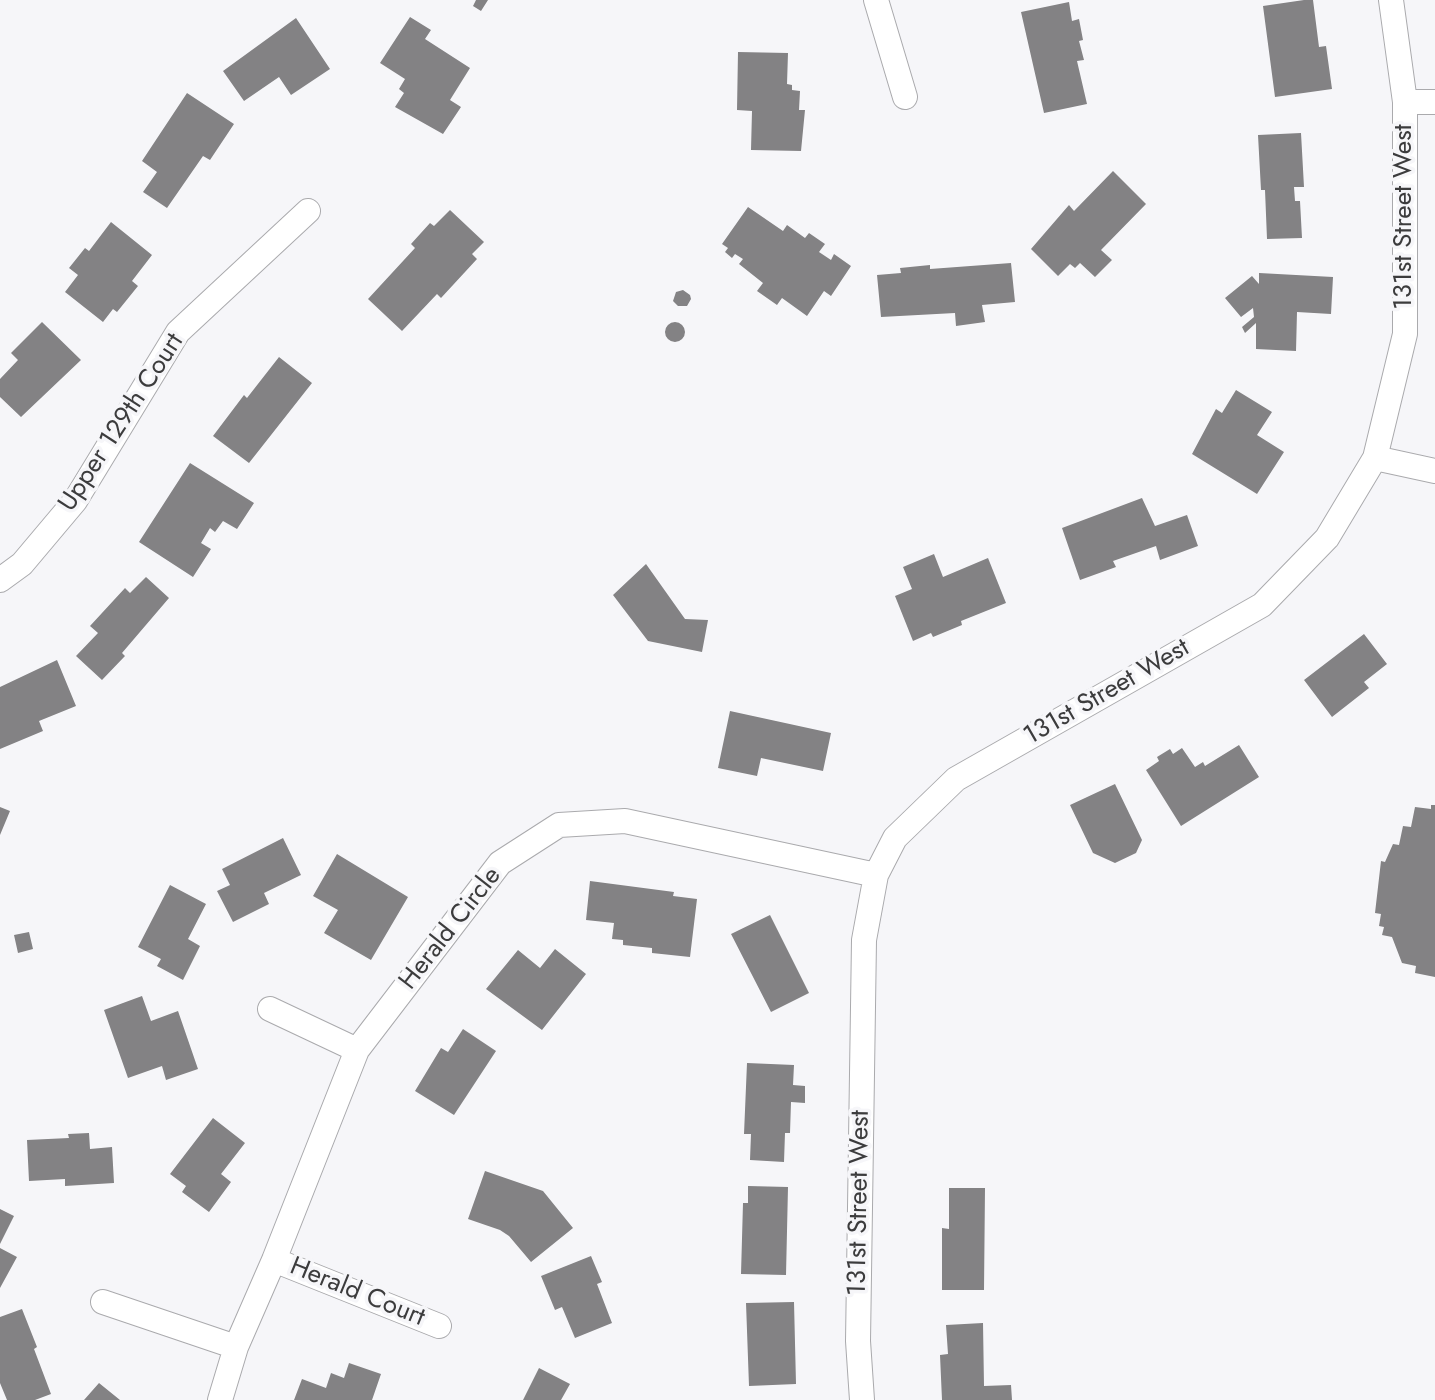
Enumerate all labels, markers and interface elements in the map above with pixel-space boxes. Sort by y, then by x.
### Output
street label: 131st Street West [1389,124,1421,310]
street label: Upper 129th Court [53,328,191,518]
street label: 131st Street West [1019,633,1195,753]
street label: Herald Circle [393,862,509,996]
street label: 131st Street West [843,1110,877,1296]
street label: Herald Court [285,1252,429,1334]

